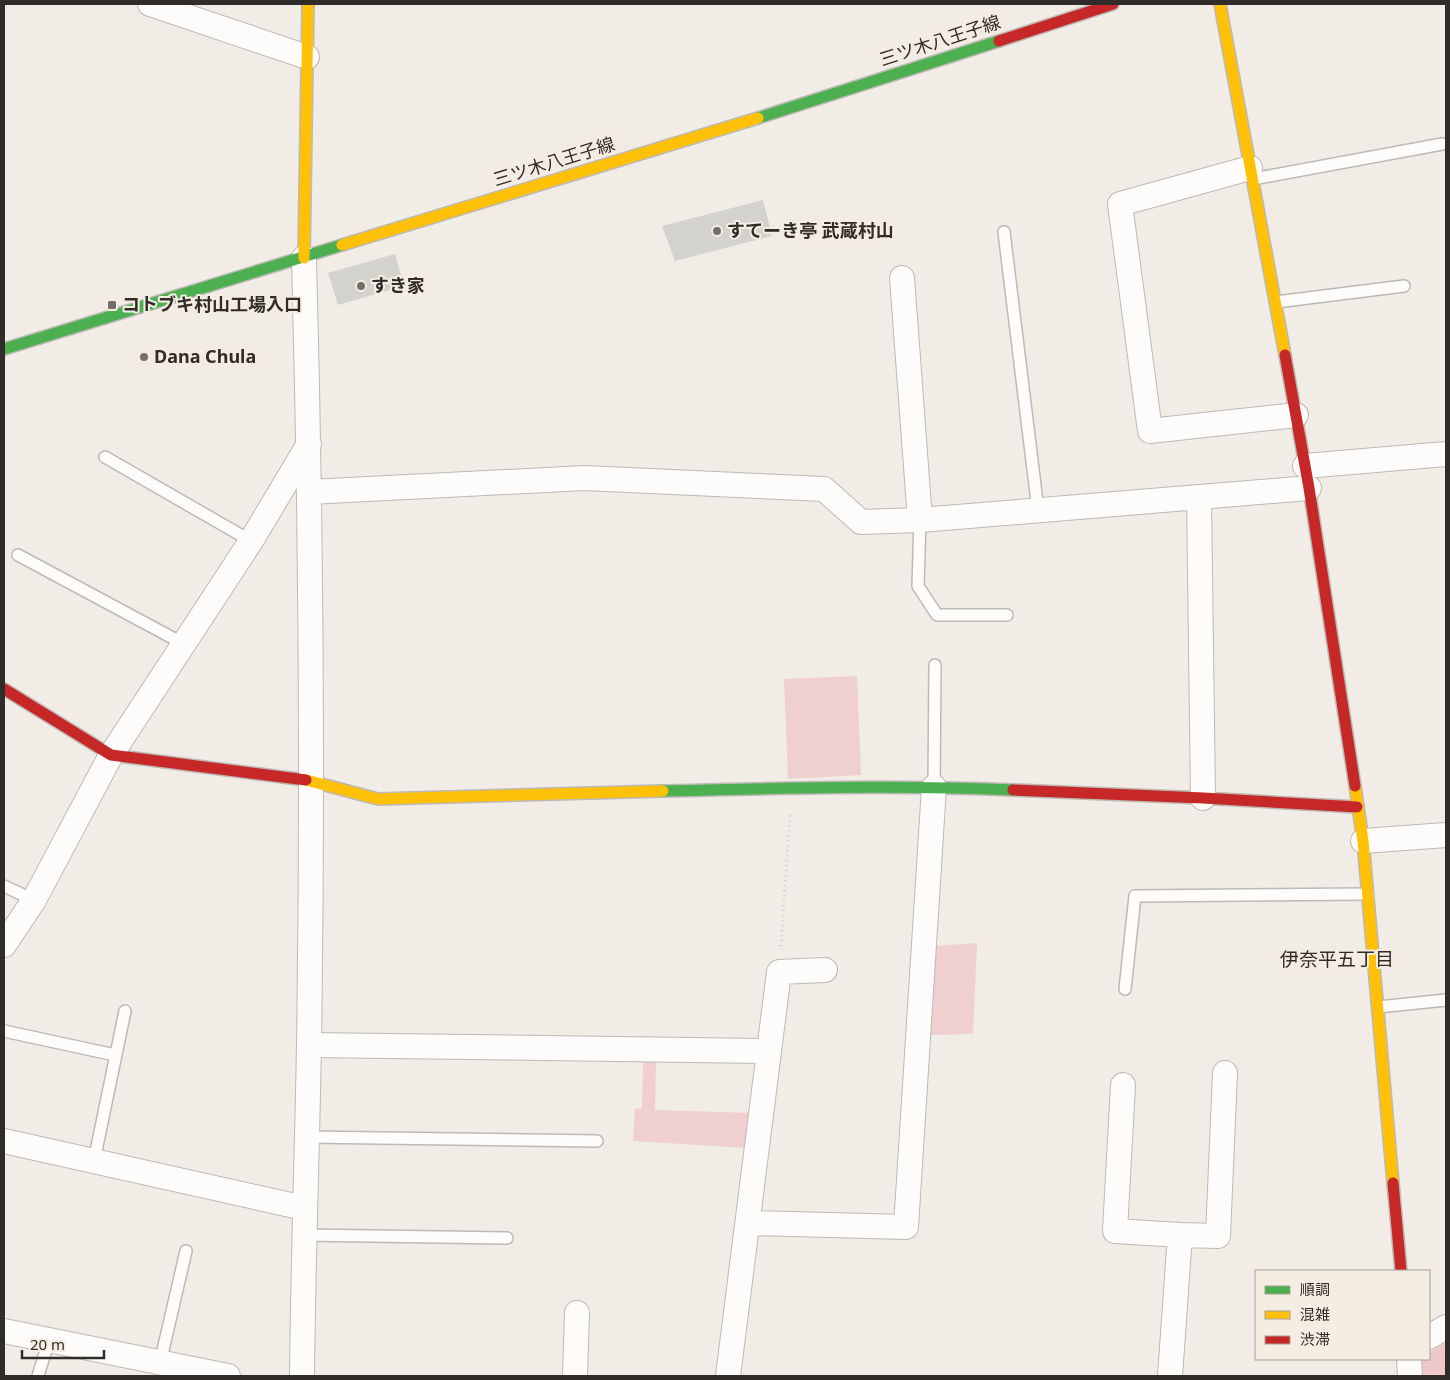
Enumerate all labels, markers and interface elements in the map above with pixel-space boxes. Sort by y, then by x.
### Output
street label: 三ツ木八王子線 [876,9,1003,71]
street label: 三ツ木八王子線 [490,131,617,191]
place label: すてーき亭 武蔵村山 [727,218,894,242]
marker: すてーき亭 武蔵村山 [711,225,723,237]
place label: すき家 [371,273,425,297]
marker: すき家 [355,280,367,292]
place label: コトブキ村山工場入口 [122,292,302,316]
marker: コトブキ村山工場入口 [106,299,118,311]
place label: Dana Chula [154,344,256,368]
marker: Dana Chula [138,351,150,363]
district label: 伊奈平五丁目 [1280,946,1394,972]
legend [1255,1270,1430,1360]
text: 順調 [1300,1279,1330,1299]
text: 混雑 [1300,1304,1330,1324]
scale bar [22,1328,105,1360]
text: 渋滞 [1300,1329,1330,1349]
text: 20 m [30,1334,65,1354]

